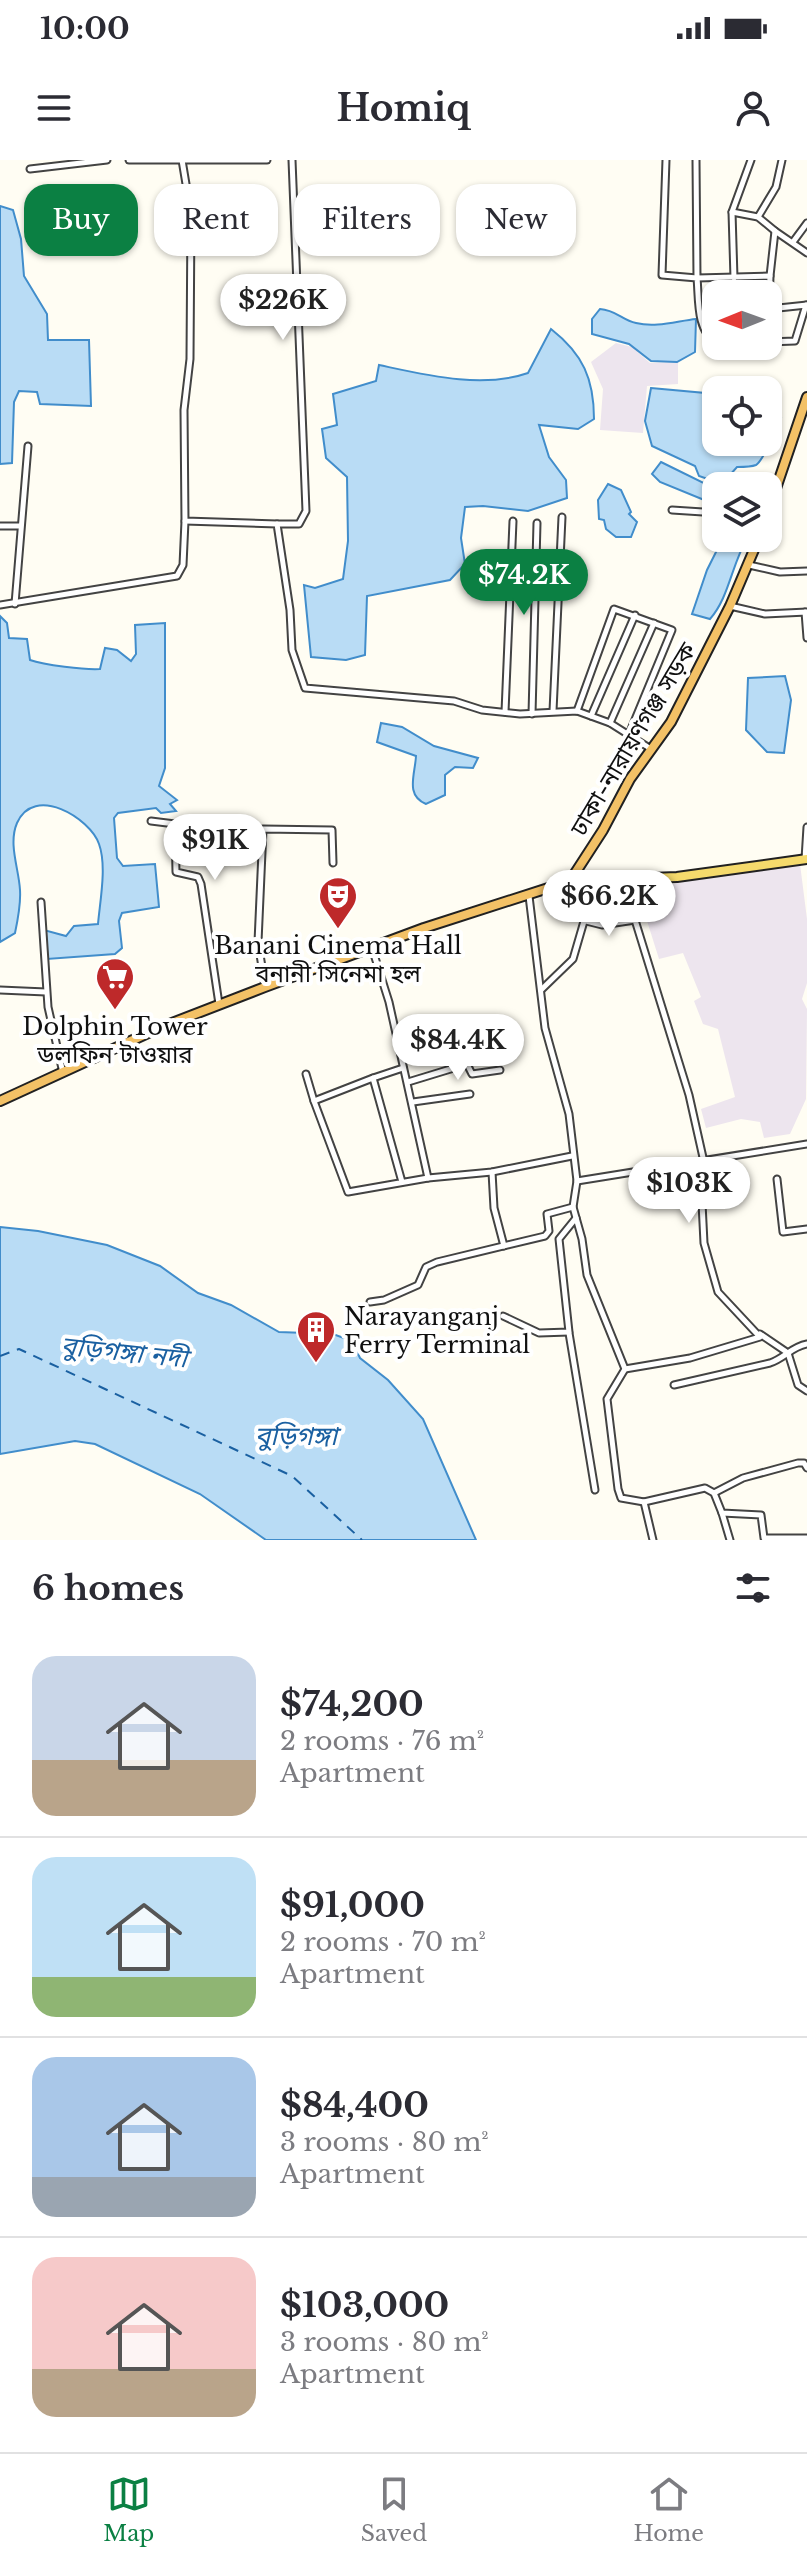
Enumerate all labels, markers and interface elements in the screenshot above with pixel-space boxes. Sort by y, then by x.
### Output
text: 10:00 [40,10,130,47]
icon: menu [32,86,76,130]
text: Homiq [336,86,471,131]
icon: person [731,86,775,130]
chip: Buy [24,184,138,256]
chip: Rent [154,184,278,256]
chip: Filters [294,184,440,256]
chip: New [456,184,576,256]
pin: $226K [227,274,339,342]
north arrow [702,280,782,360]
map controls [702,280,782,552]
text: $226K [238,284,328,316]
button: locate [702,376,782,456]
button: layers [702,472,782,552]
pin: $74.2K [459,549,589,617]
text: $74.2K [478,559,570,591]
street label: ঢাকা-নারায়ণগঞ্জ সড়ক [563,637,702,842]
pin: $91K [168,814,262,882]
text: $91K [182,824,248,856]
pin: $66.2K [544,870,674,938]
theatre icon: Banani Cinema Hall বনানী সিনেমা হল [317,875,359,930]
text: $66.2K [561,880,657,912]
place label: Banani Cinema Hall বনানী সিনেমা হল [214,931,462,988]
supermarket icon: Dolphin Tower ডলফিন টাওয়ার [94,956,136,1011]
place label: Dolphin Tower ডলফিন টাওয়ার [22,1012,208,1069]
pin: $84.4K [393,1014,523,1082]
text: $84.4K [410,1024,506,1056]
pin: $103K [633,1157,745,1225]
text: $103K [646,1167,732,1199]
place label: Narayanganj Ferry Terminal [344,1302,530,1359]
building icon: Narayanganj Ferry Terminal [295,1309,337,1364]
water label: বুড়িগঙ্গা নদী [59,1329,194,1375]
water label: বুড়িগঙ্গা [255,1420,342,1452]
icon: filters [731,1566,775,1610]
text: 6 homes [32,1567,184,1609]
text: $74,200 [280,1683,424,1725]
icon: home [96,1688,192,1784]
text: 2 rooms · 76 m² [280,1725,484,1757]
text: Apartment [280,1757,425,1789]
text: $91,000 [280,1884,425,1926]
icon: home [96,1889,192,1985]
text: 2 rooms · 70 m² [280,1926,486,1958]
text: Apartment [280,1958,425,1990]
text: $84,400 [280,2084,429,2126]
icon: home [96,2089,192,2185]
text: 3 rooms · 80 m² [280,2126,489,2158]
text: Apartment [280,2158,425,2190]
text: $103,000 [280,2284,449,2326]
icon: home [96,2289,192,2385]
text: 3 rooms · 80 m² [280,2326,489,2358]
text: Apartment [280,2358,425,2390]
tab: Map [103,2472,154,2547]
tab: Saved [361,2472,427,2547]
tab: Home [633,2472,704,2547]

